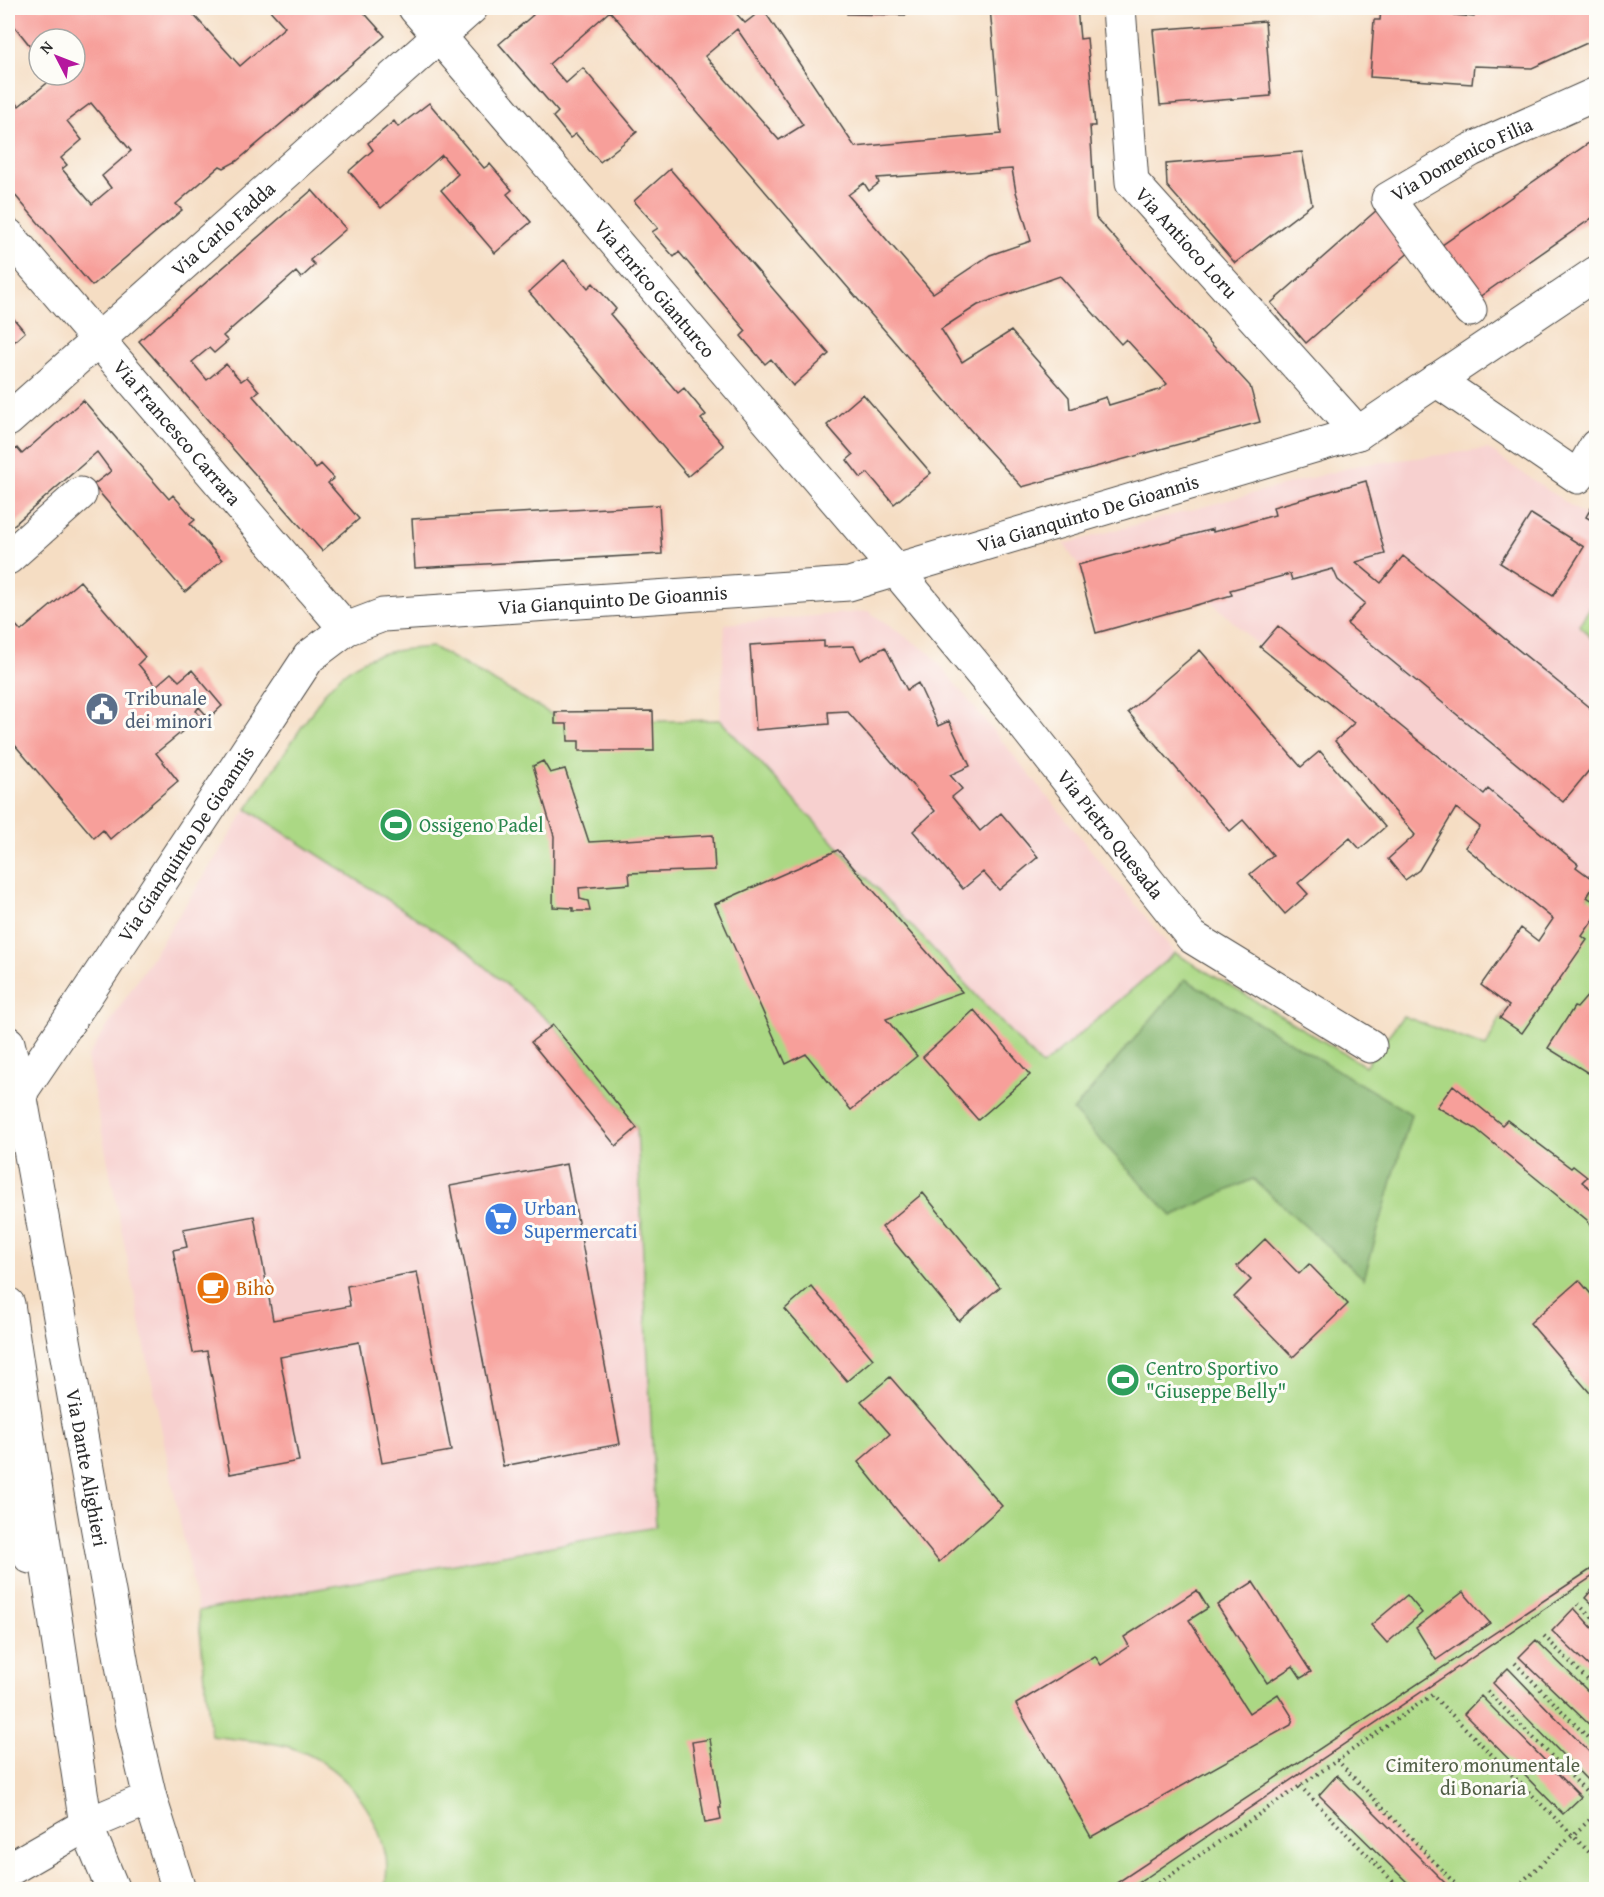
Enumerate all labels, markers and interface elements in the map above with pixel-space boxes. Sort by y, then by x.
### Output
north arrow [27,27,87,87]
text: N [33,35,59,59]
street label: Via Domenico Filia [1385,109,1538,208]
street label: Via Carlo Fadda [164,174,282,282]
street label: Via Antioco Loru [1129,180,1245,305]
street label: Via Enrico Gianturco [588,212,723,364]
street label: Via Francesco Carrara [107,353,249,512]
street label: Via Gianquinto De Gioannis [974,466,1202,559]
street label: Via Gianquinto De Gioannis [497,577,728,621]
place label: Tribunale dei minori [125,683,213,735]
public building icon: Tribunale dei minori [84,691,120,727]
street label: Via Gianquinto De Gioannis [110,740,261,947]
street label: Via Pietro Quesada [1051,763,1172,905]
sports icon: Ossigeno Padel [378,807,414,843]
place label: Ossigeno Padel [419,810,544,839]
place label: Urban Supermercati [524,1193,638,1245]
supermarket icon: Urban Supermercati [483,1201,519,1237]
cafe icon: Bihò [195,1270,231,1306]
place label: Bihò [236,1273,274,1302]
place label: Centro Sportivo "Giuseppe Belly" [1146,1353,1286,1405]
sports icon: Centro Sportivo "Giuseppe Belly" [1105,1362,1141,1398]
street label: Via Dante Alighieri [59,1386,116,1549]
park label: Cimitero monumentale di Bonaria [1386,1750,1580,1802]

